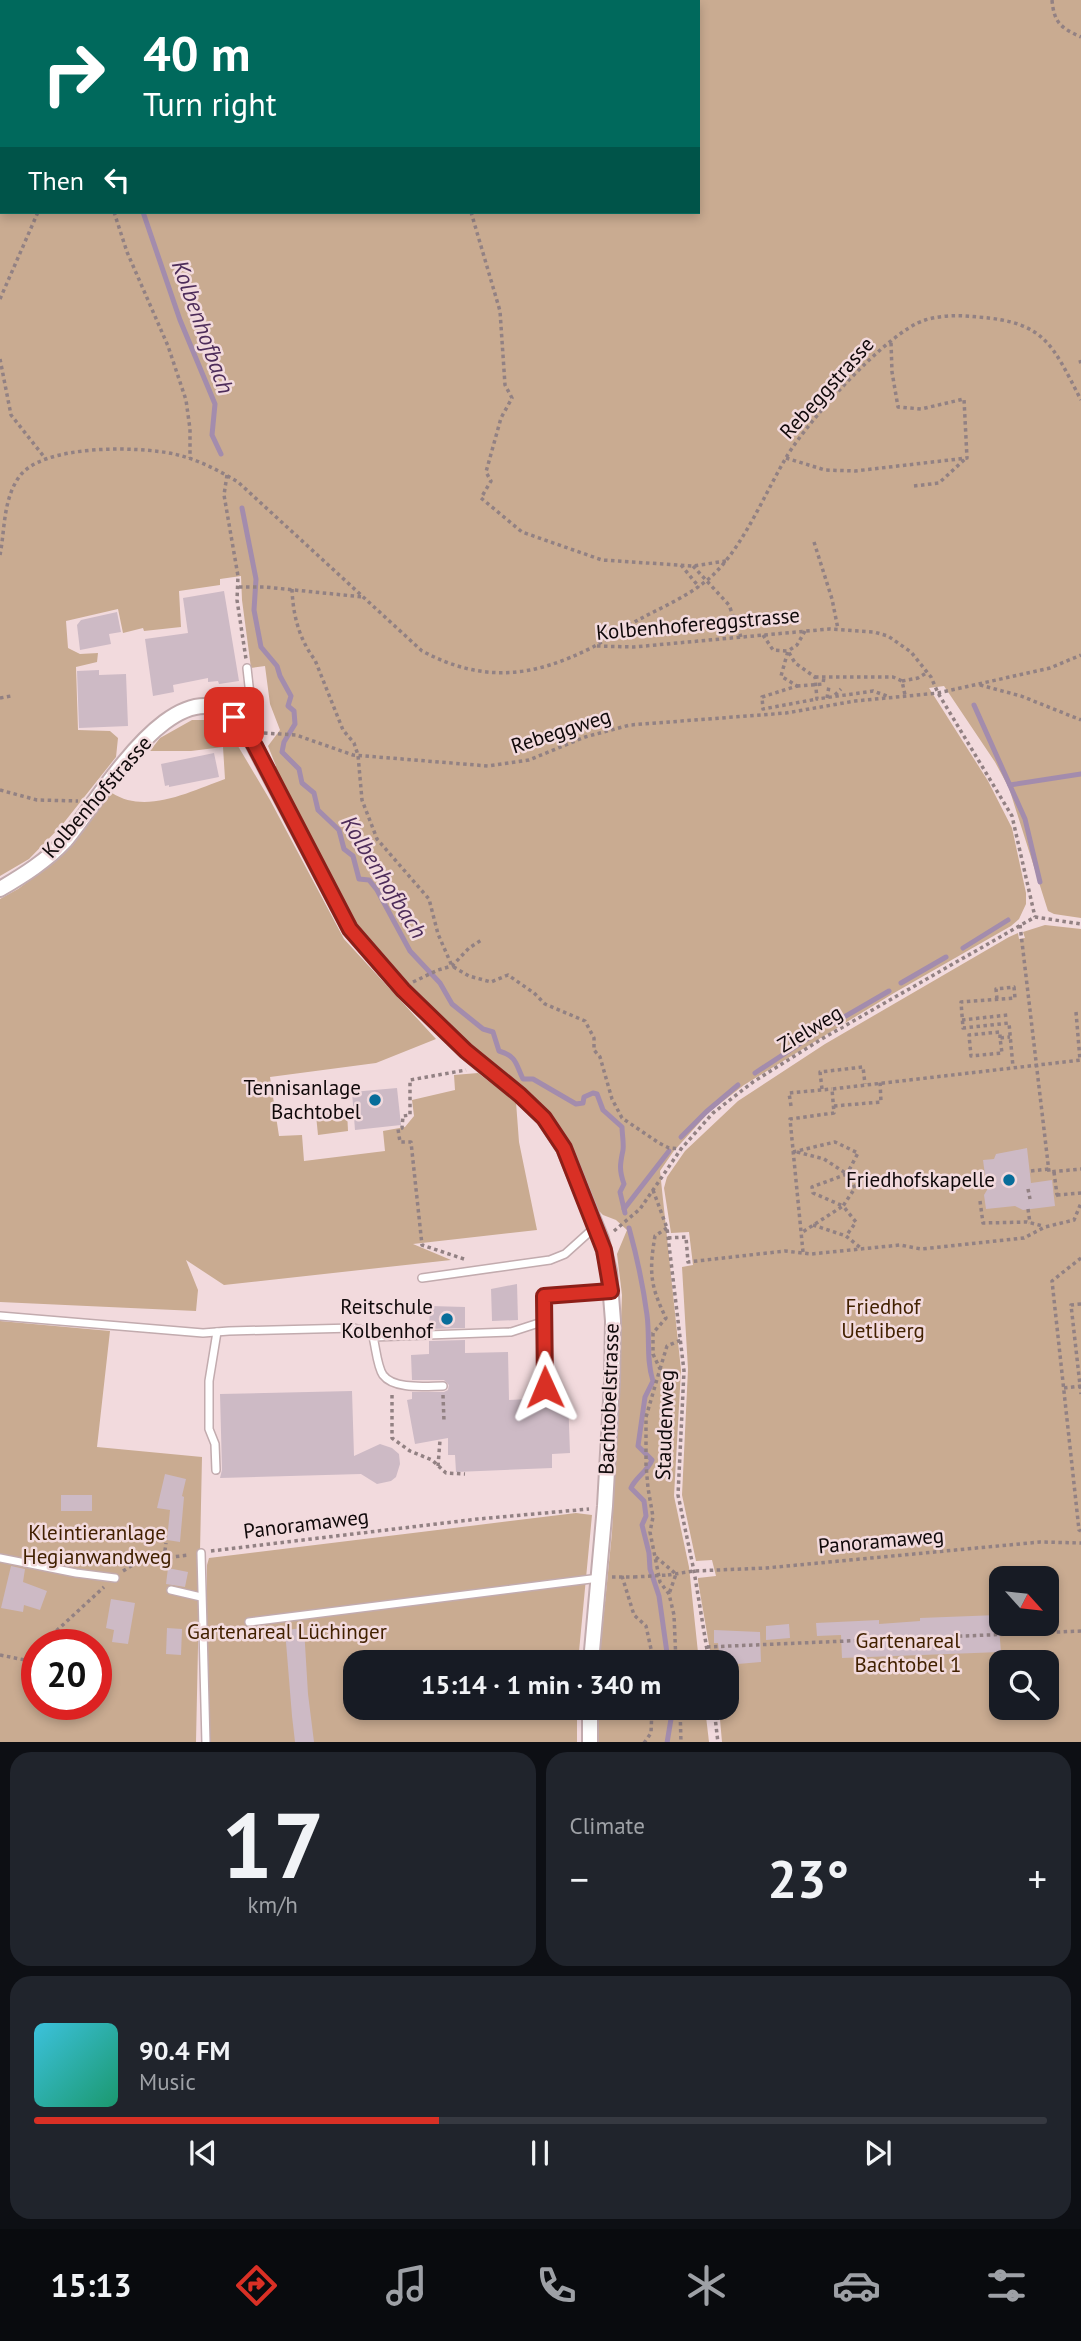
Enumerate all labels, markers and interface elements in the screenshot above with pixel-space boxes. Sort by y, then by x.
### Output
text: 40 m [143,21,250,85]
icon: right [28,28,119,119]
text: Turn right [143,83,277,125]
icon: left [98,161,136,199]
text: Then [28,164,84,197]
water label: Kolbenhofbach [166,256,241,398]
street label: Rebeggstrasse [774,331,880,444]
street label: Kolbenhofereggstrasse [595,601,801,646]
pin [204,687,264,747]
icon: arrive [215,698,253,736]
street label: Rebeggweg [508,702,614,759]
street label: Kolbenhofstrasse [36,730,157,864]
water label: Kolbenhofbach [335,810,434,944]
street label: Zielweg [772,999,847,1058]
place label: Tennisanlage Bachtobel [244,1074,361,1125]
marker: Tennisanlage Bachtobel [367,1092,383,1108]
place label: Friedhofskapelle [846,1166,995,1193]
marker: Friedhofskapelle [1001,1172,1017,1188]
place label: Reitschule Kolbenhof [340,1293,434,1344]
park label: Friedhof Uetliberg [841,1293,925,1344]
marker: Reitschule Kolbenhof [439,1311,455,1327]
street label: Bachtobelstrasse [592,1323,625,1475]
position arrow [508,1350,582,1424]
street label: Staudenweg [649,1369,680,1481]
street label: Panoramaweg [242,1502,370,1545]
park label: Kleintieranlage Hegianwandweg [23,1519,171,1570]
street label: Panoramaweg [817,1522,945,1559]
north arrow [989,1566,1059,1636]
map controls [989,1566,1059,1720]
park label: Gartenareal Lüchinger [187,1618,387,1645]
park label: Gartenareal Bachtobel 1 [855,1627,961,1678]
speed limit sign: 20 [21,1629,112,1720]
button: search [989,1650,1059,1720]
text: 15:14 · 1 min · 340 m [421,1668,661,1701]
text: 17 [221,1785,324,1903]
text: Climate [570,1811,645,1840]
text: 23° [767,1845,849,1912]
text: − [570,1854,589,1903]
text: + [1028,1854,1047,1903]
text: km/h [248,1890,298,1919]
text: 90.4 FM [139,2034,230,2067]
text: Music [139,2067,196,2096]
icon: previous [184,2134,222,2172]
icon: pause [521,2134,559,2172]
icon: next [859,2134,897,2172]
icon: directions [232,2261,281,2310]
icon: music [382,2261,431,2310]
icon: phone [532,2261,581,2310]
icon: climate [682,2261,731,2310]
icon: car [832,2261,881,2310]
icon: filters [982,2261,1031,2310]
text: 15:13 [50,2264,132,2306]

